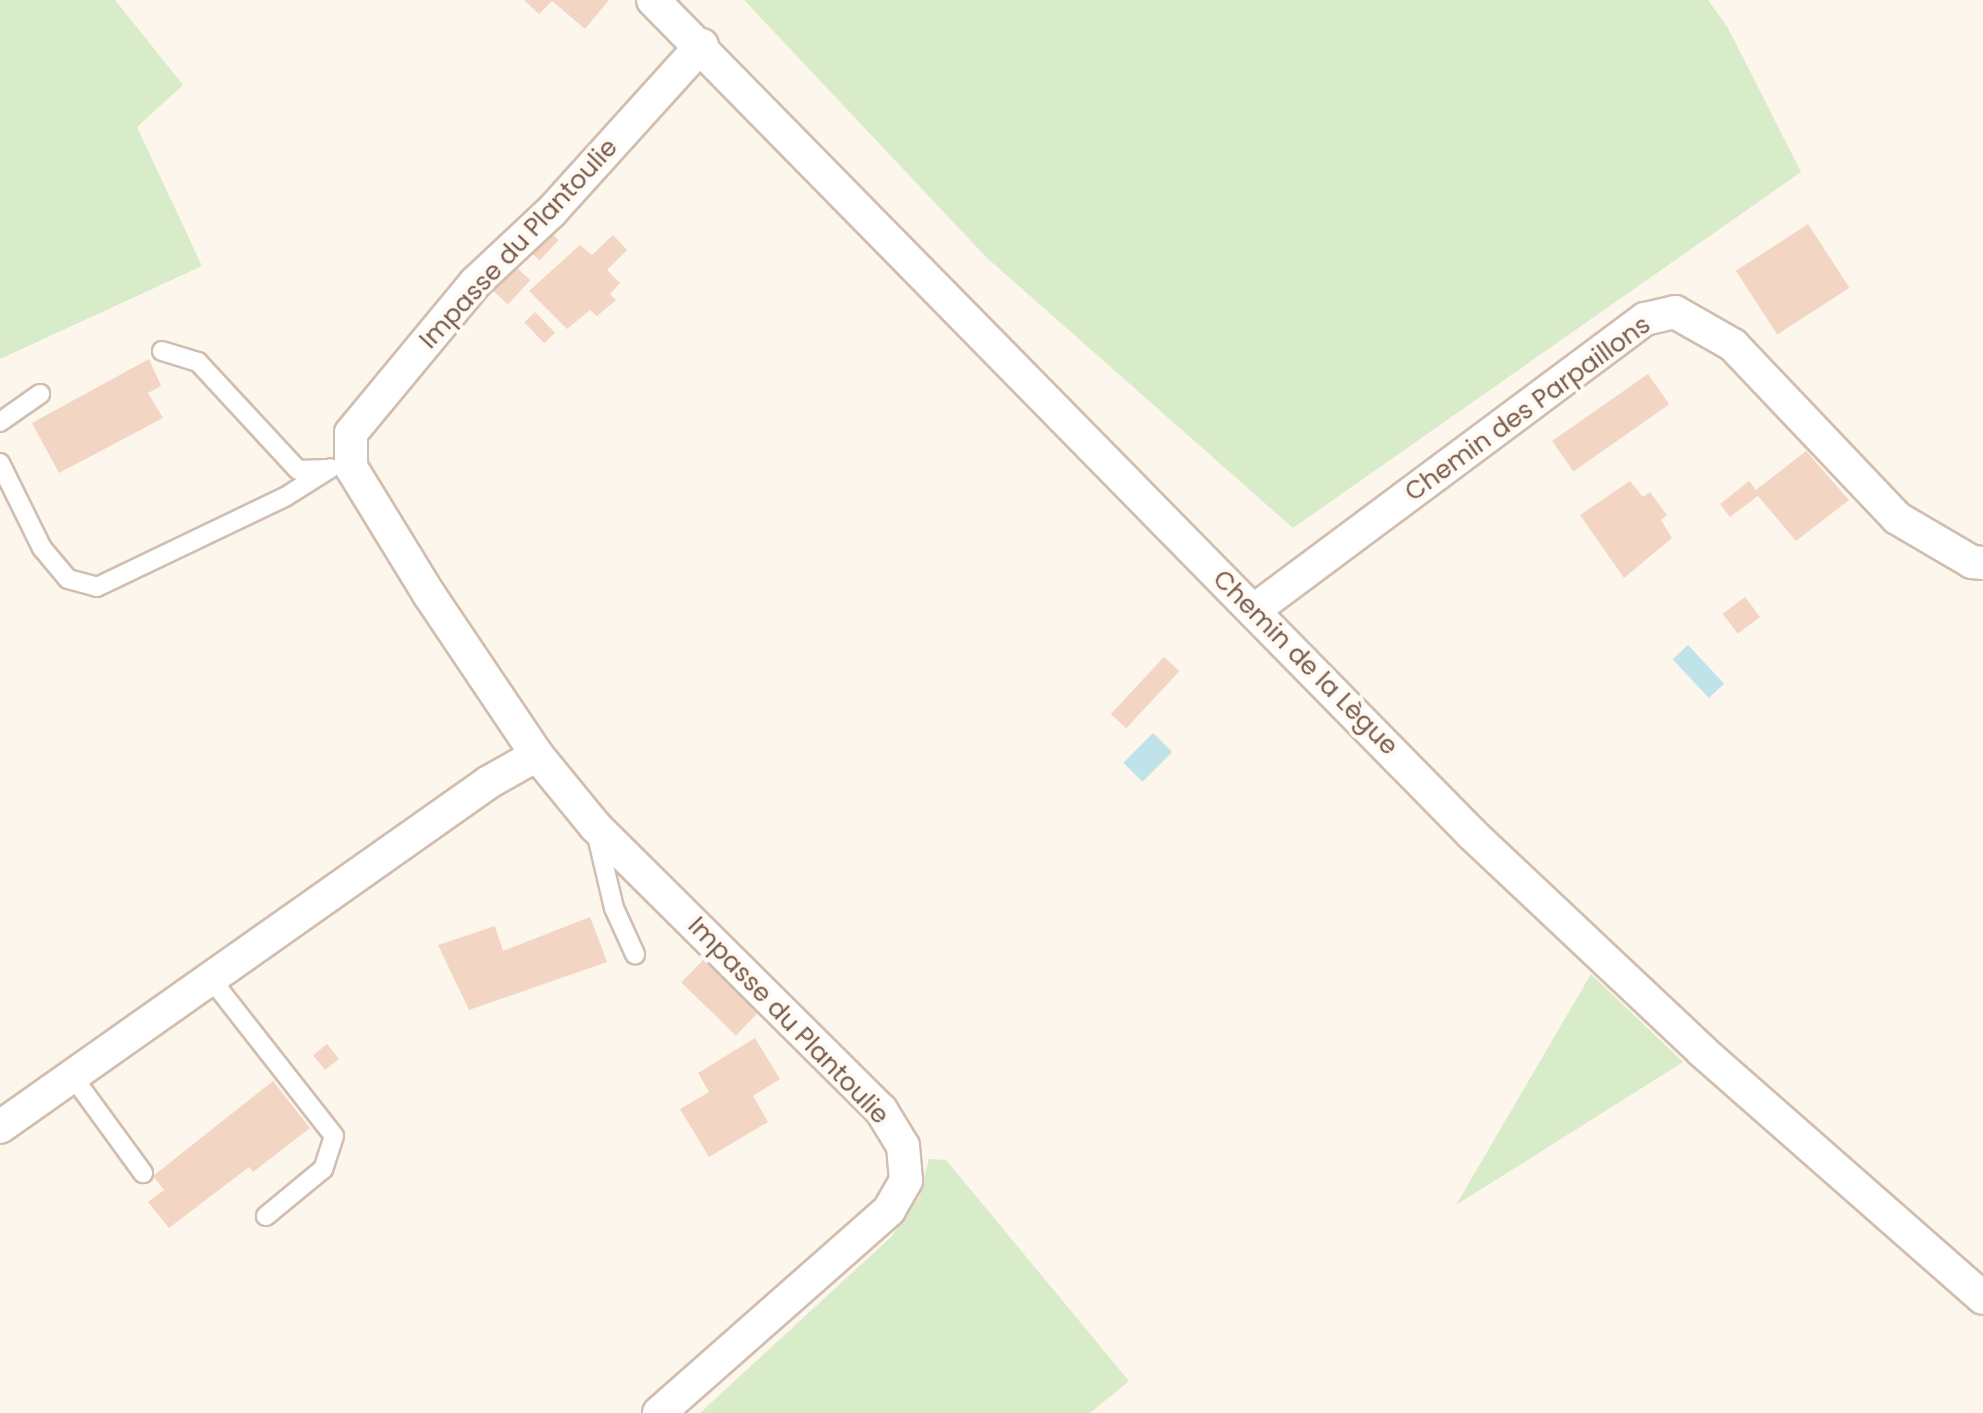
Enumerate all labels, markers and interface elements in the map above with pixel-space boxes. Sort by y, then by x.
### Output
street label: Impasse du Plantoulie [414,133,624,355]
street label: Chemin des Parpaillons [1400,310,1656,508]
street label: Chemin de la Lègue [1206,564,1404,762]
street label: Impasse du Plantoulie [681,911,895,1131]

